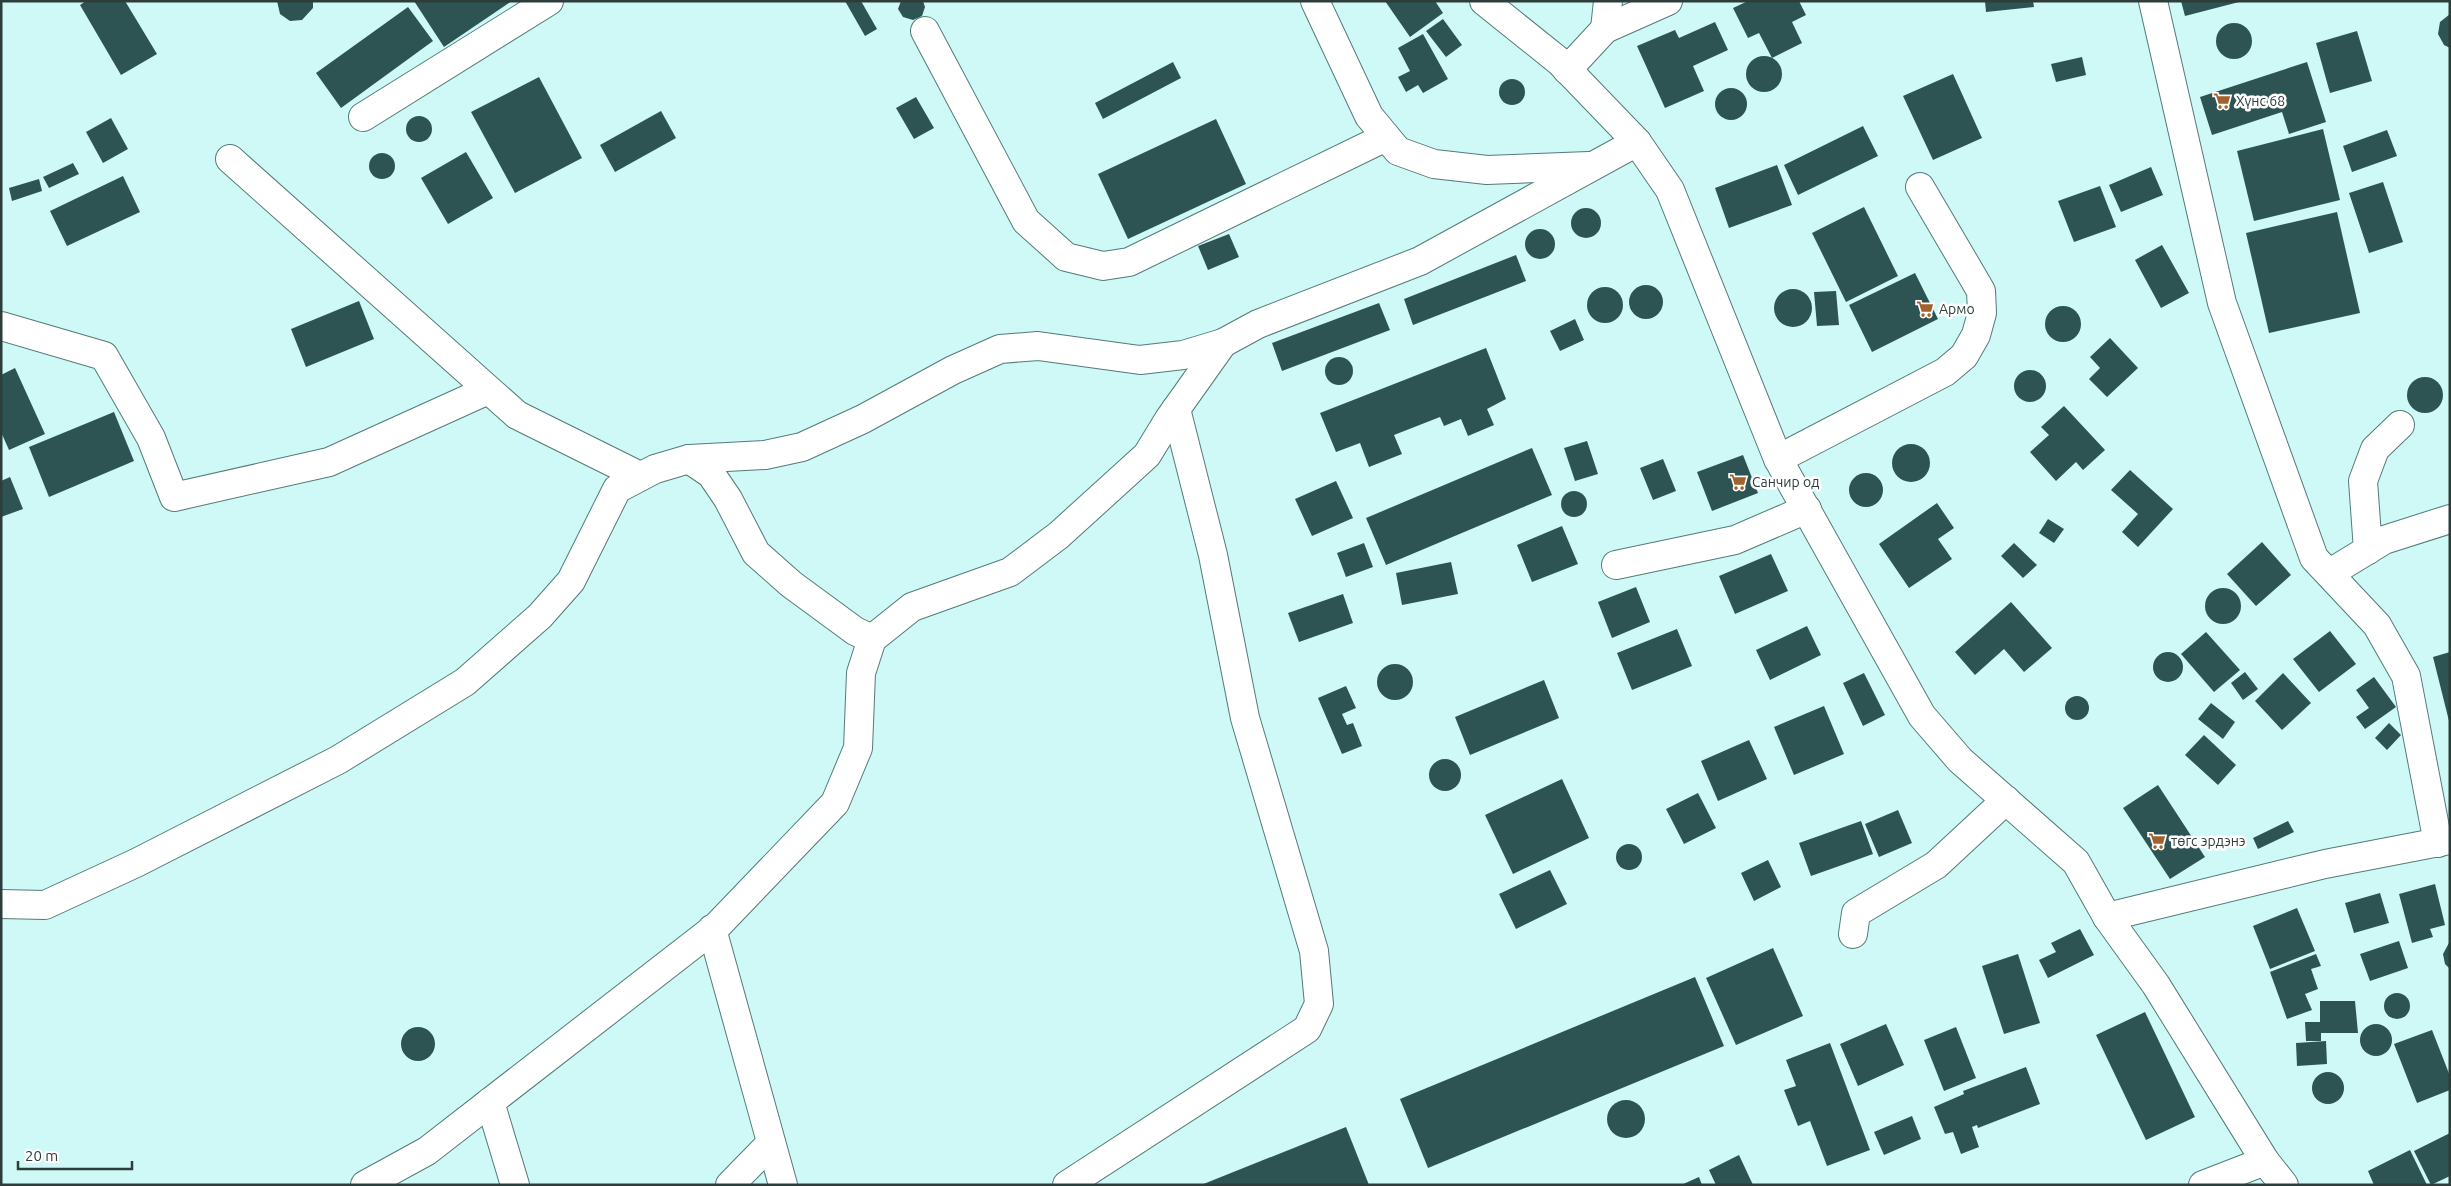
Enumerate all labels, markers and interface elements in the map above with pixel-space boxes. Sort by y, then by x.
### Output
supermarket icon: Хүнс 68 [2212,91,2232,111]
place label: Хүнс 68 [2236,93,2285,109]
supermarket icon: Армо [1915,299,1935,319]
place label: Армо [1939,301,1975,317]
supermarket icon: Санчир од [1728,472,1748,492]
place label: Санчир од [1752,474,1819,490]
supermarket icon: төгс эрдэнэ [2147,831,2167,851]
place label: төгс эрдэнэ [2171,833,2246,849]
scale bar [18,1138,131,1170]
text: 20 m [25,1147,58,1164]

